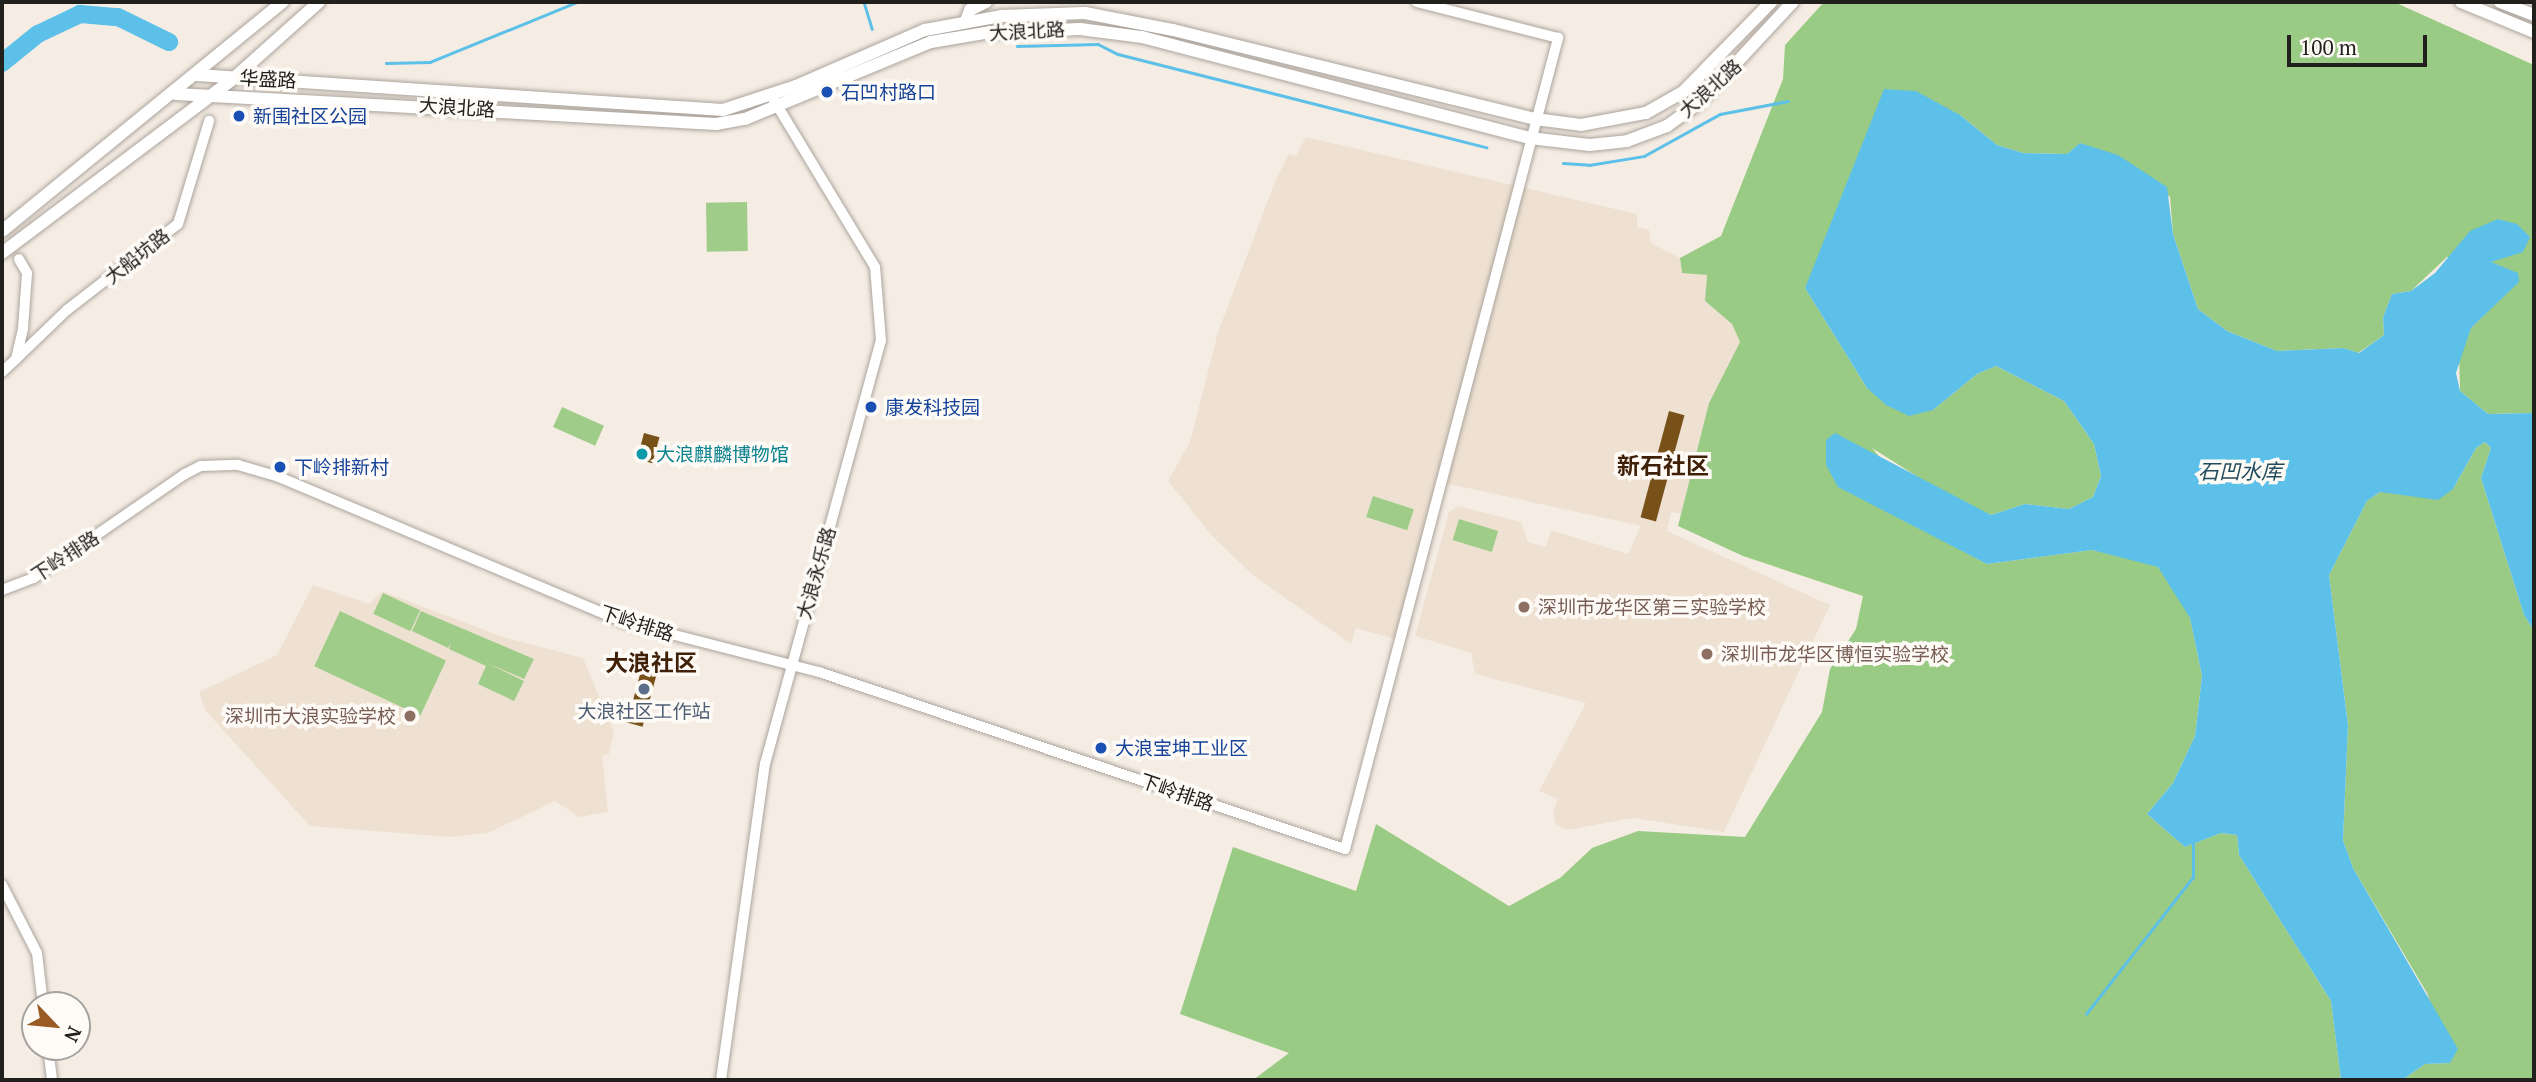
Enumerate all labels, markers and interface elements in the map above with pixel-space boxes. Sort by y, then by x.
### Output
street label: 大浪北路 [988,18,1066,44]
scale bar [2291,21,2431,65]
text: 100 m [2300,33,2357,61]
street label: 大浪北路 [1674,54,1746,122]
street label: 华盛路 [239,66,297,92]
place label: 石凹村路口 [841,81,936,103]
marker: 石凹村路口 [819,84,835,100]
street label: 大浪北路 [418,93,496,121]
place label: 新围社区公园 [253,105,367,127]
marker: 新围社区公园 [231,108,247,124]
street label: 大船坑路 [100,224,174,288]
place label: 康发科技园 [885,396,980,418]
marker: 康发科技园 [863,399,879,415]
place label: 大浪麒麟博物馆 [656,443,789,465]
marker: 大浪麒麟博物馆 [634,446,650,462]
district label: 新石社区 [1617,452,1709,480]
place label: 下岭排新村 [294,456,389,478]
water label: 石凹水库 [2198,458,2282,484]
marker: 下岭排新村 [272,459,288,475]
street label: 大浪永乐路 [792,524,840,622]
street label: 下岭排路 [27,526,103,586]
place label: 深圳市龙华区第三实验学校 [1538,596,1766,618]
marker: 深圳市龙华区第三实验学校 [1516,599,1532,615]
street label: 下岭排路 [597,600,677,646]
place label: 深圳市龙华区博恒实验学校 [1721,643,1949,665]
marker: 深圳市龙华区博恒实验学校 [1699,646,1715,662]
district label: 大浪社区 [605,649,697,677]
marker: 大浪社区工作站 [636,681,652,697]
place label: 大浪社区工作站 [578,700,710,722]
place label: 深圳市大浪实验学校 [225,705,396,727]
marker: 深圳市大浪实验学校 [402,708,418,724]
place label: 大浪宝坤工业区 [1115,737,1248,759]
marker: 大浪宝坤工业区 [1093,740,1109,756]
street label: 下岭排路 [1137,769,1217,815]
north arrow [21,991,91,1061]
text: N [59,1023,88,1047]

